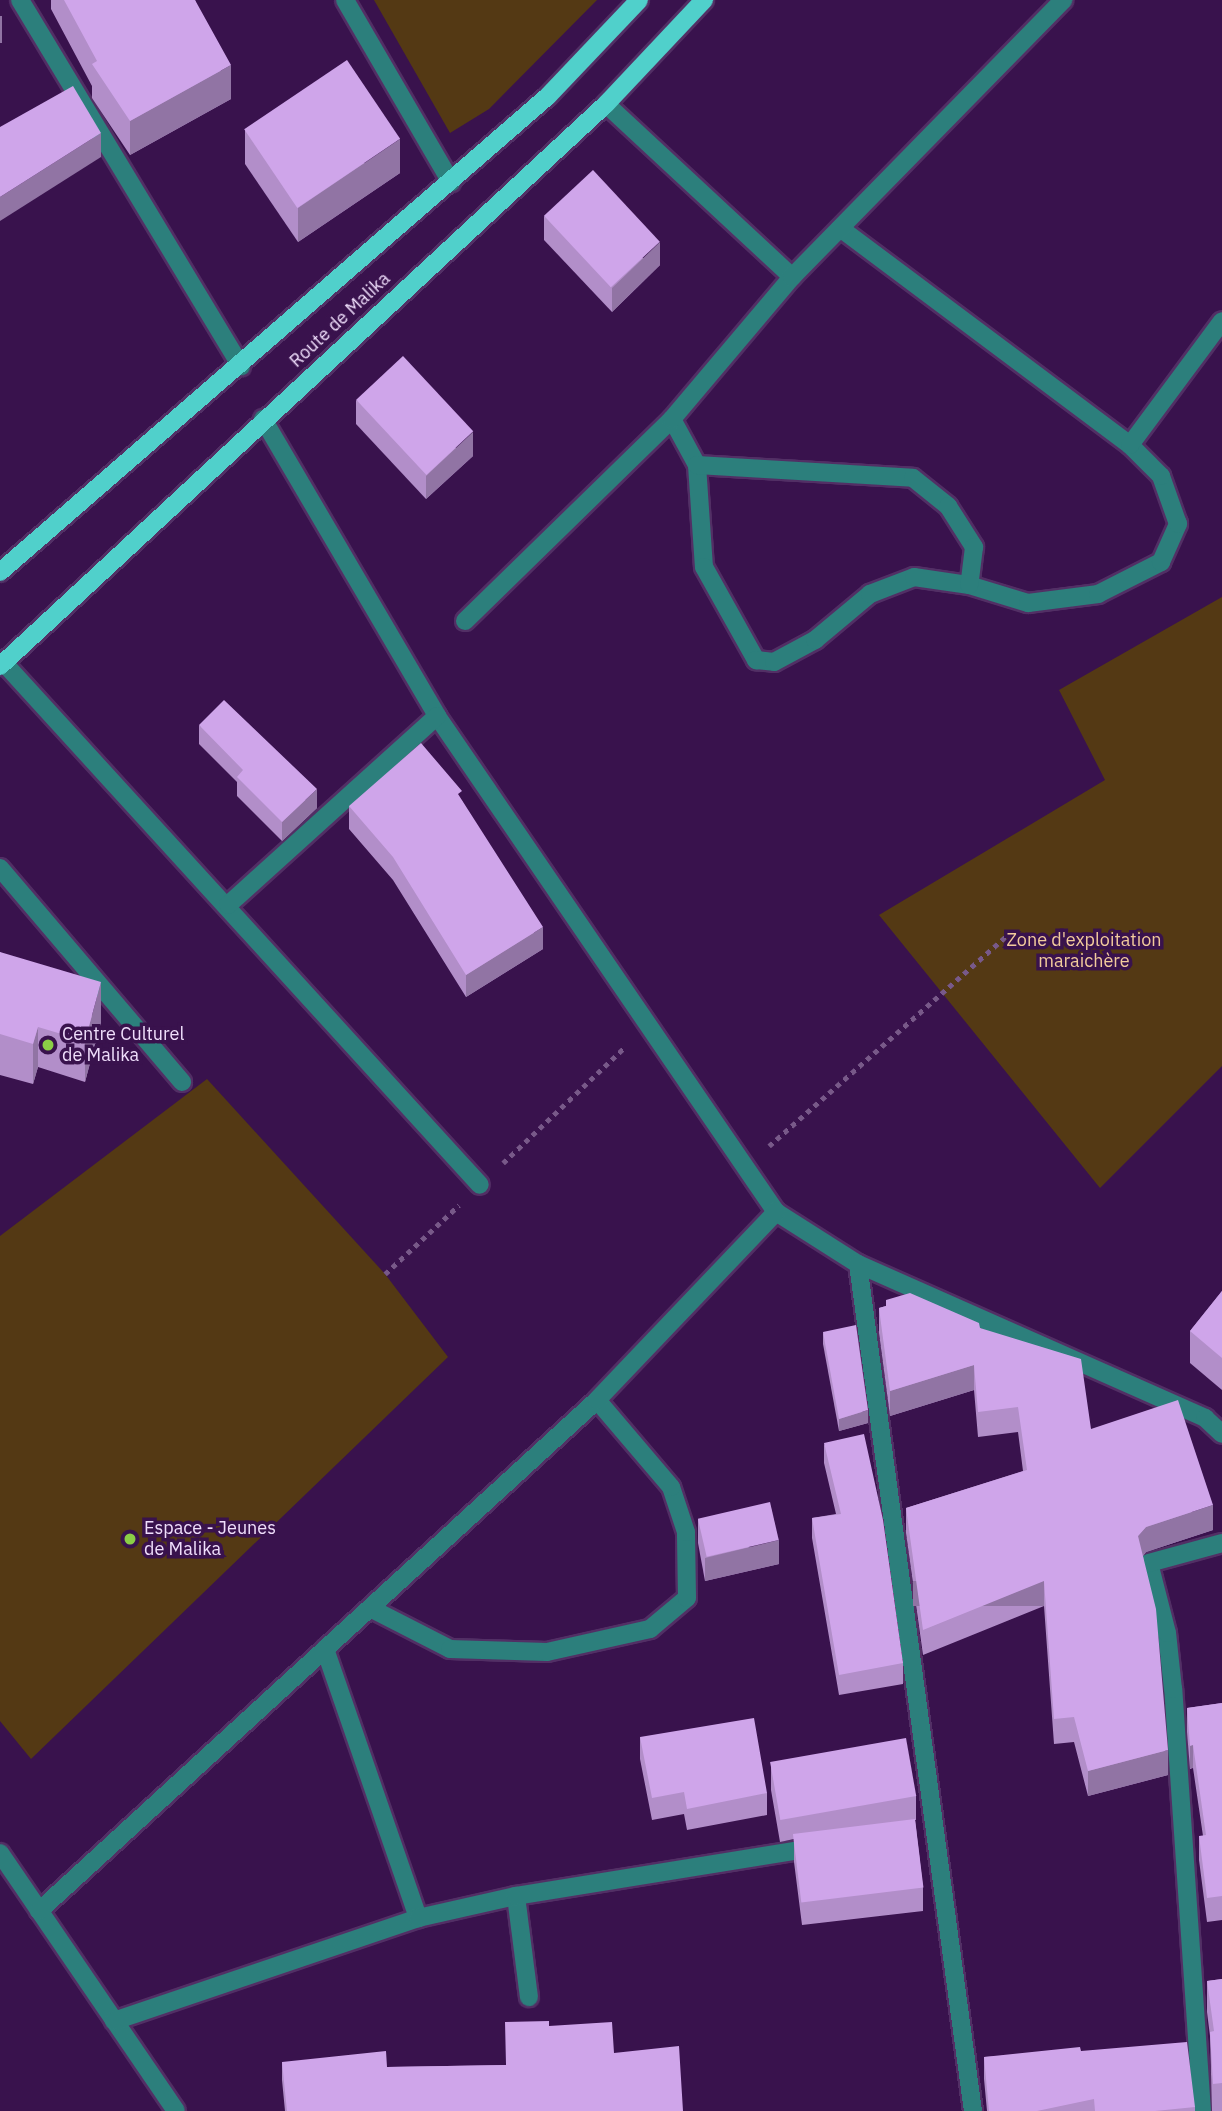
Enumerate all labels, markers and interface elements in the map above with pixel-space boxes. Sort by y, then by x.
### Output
street label: Route de Malika [285,268,395,372]
park label: Zone d'exploitation maraichère [1007,930,1161,972]
place label: Centre Culturel de Malika [62,1024,184,1066]
marker: Centre Culturel de Malika [40,1037,56,1053]
place label: Espace - Jeunes de Malika [144,1518,276,1560]
marker: Espace - Jeunes de Malika [122,1531,138,1547]

